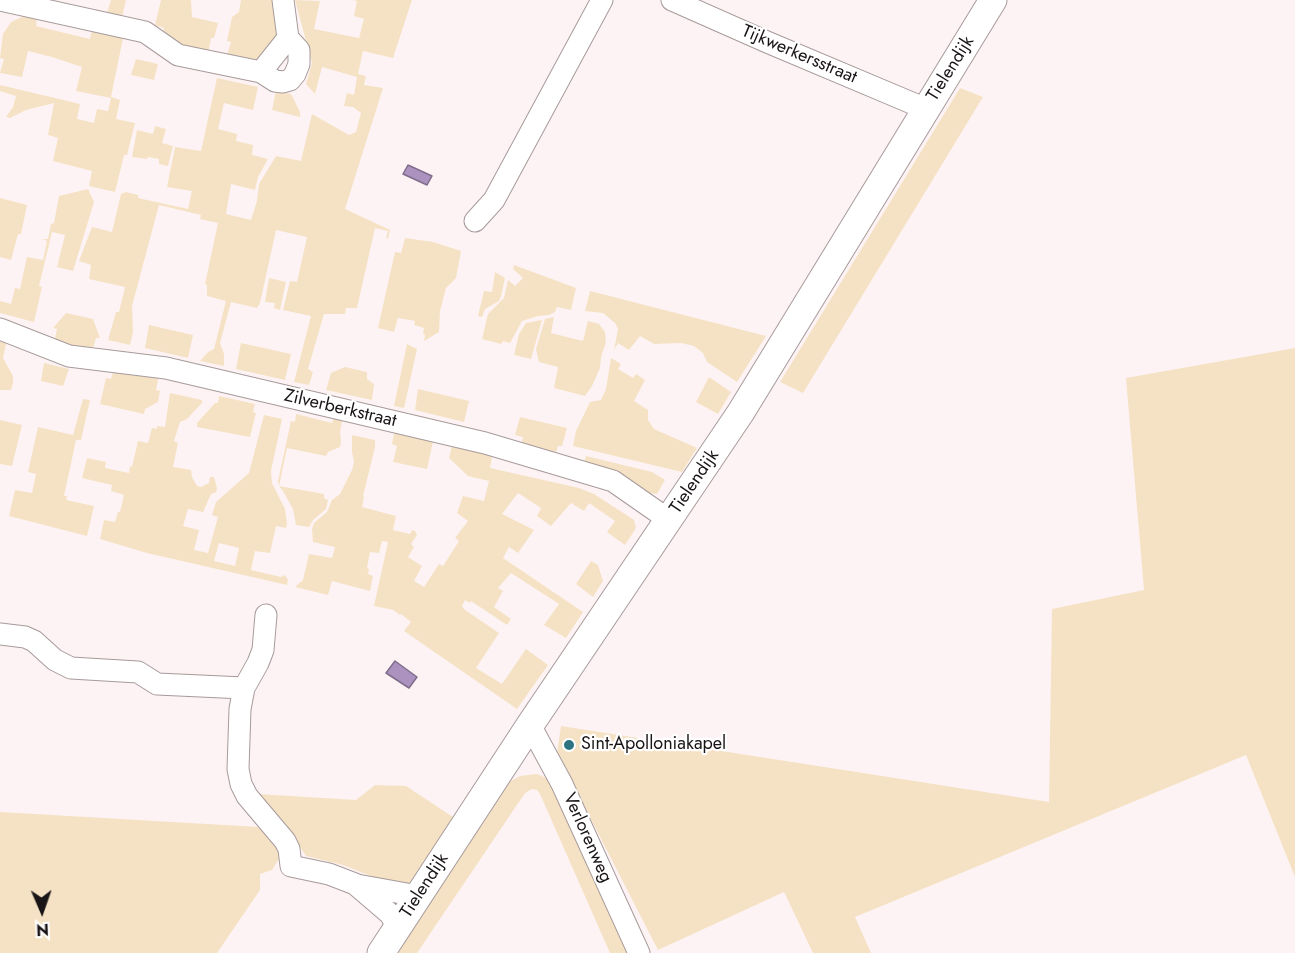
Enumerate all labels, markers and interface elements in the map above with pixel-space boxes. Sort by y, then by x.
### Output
street label: Tijkwerkersstraat [738,21,860,89]
street label: Tielendijk [923,33,979,105]
street label: Zilverberkstraat [282,386,398,432]
street label: Tielendijk [666,446,724,518]
place label: Sint-Apolloniakapel [581,734,726,756]
marker: Sint-Apolloniakapel [562,738,576,752]
street label: Verlorenweg [558,790,616,886]
street label: Tielendijk [396,850,454,922]
north arrow [12,881,72,941]
text: N [36,918,49,941]

